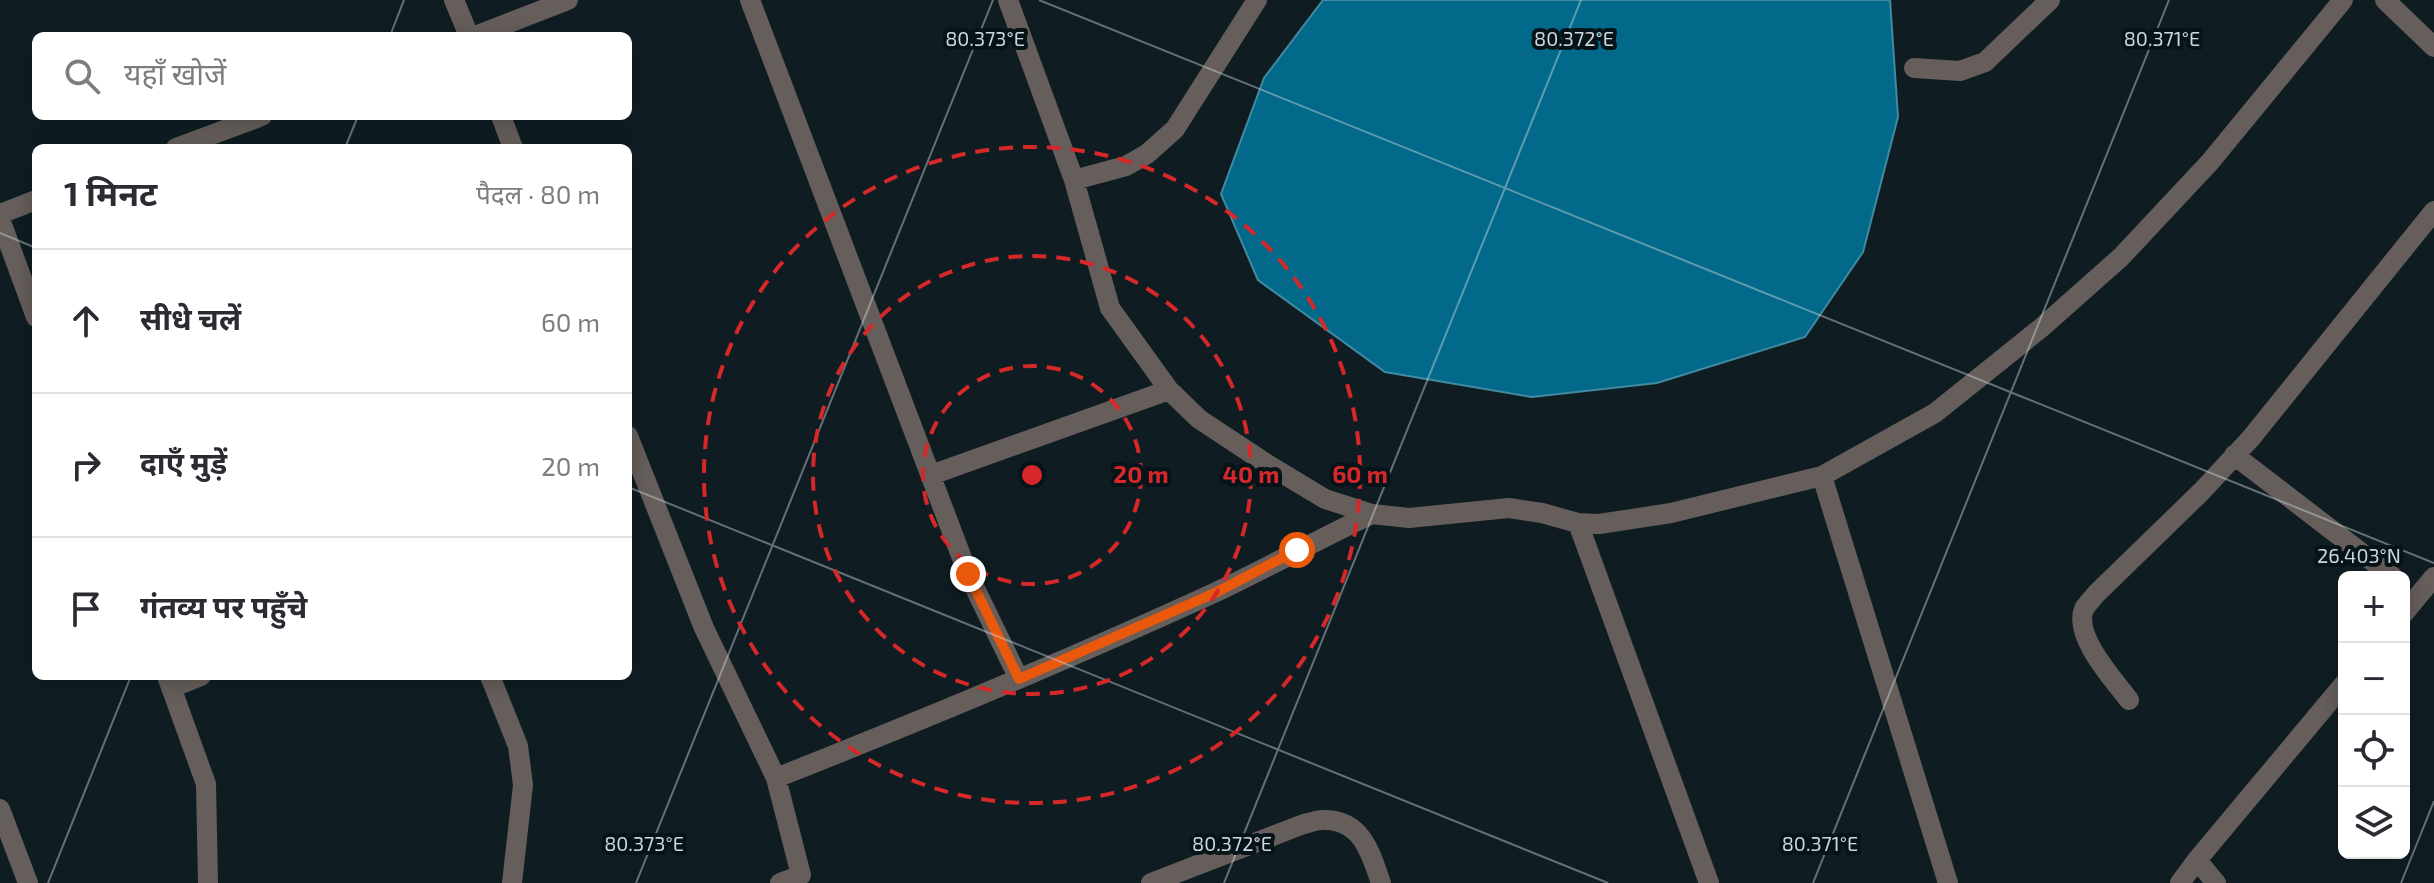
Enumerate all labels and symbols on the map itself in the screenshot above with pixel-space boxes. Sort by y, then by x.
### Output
text: 80.373°E [945,26,1025,50]
text: 80.372°E [1534,26,1614,50]
text: 80.371°E [2124,26,2200,50]
text: 20 m [1113,459,1169,488]
text: 40 m [1223,459,1279,488]
text: 60 m [1332,459,1388,488]
centre of rings [1018,461,1046,489]
route start [1279,532,1315,568]
text: 26.403°N [2317,543,2401,567]
route end [950,556,986,592]
text: 80.373°E [604,831,684,855]
text: 80.372°E [1192,831,1272,855]
text: 80.371°E [1782,831,1858,855]

